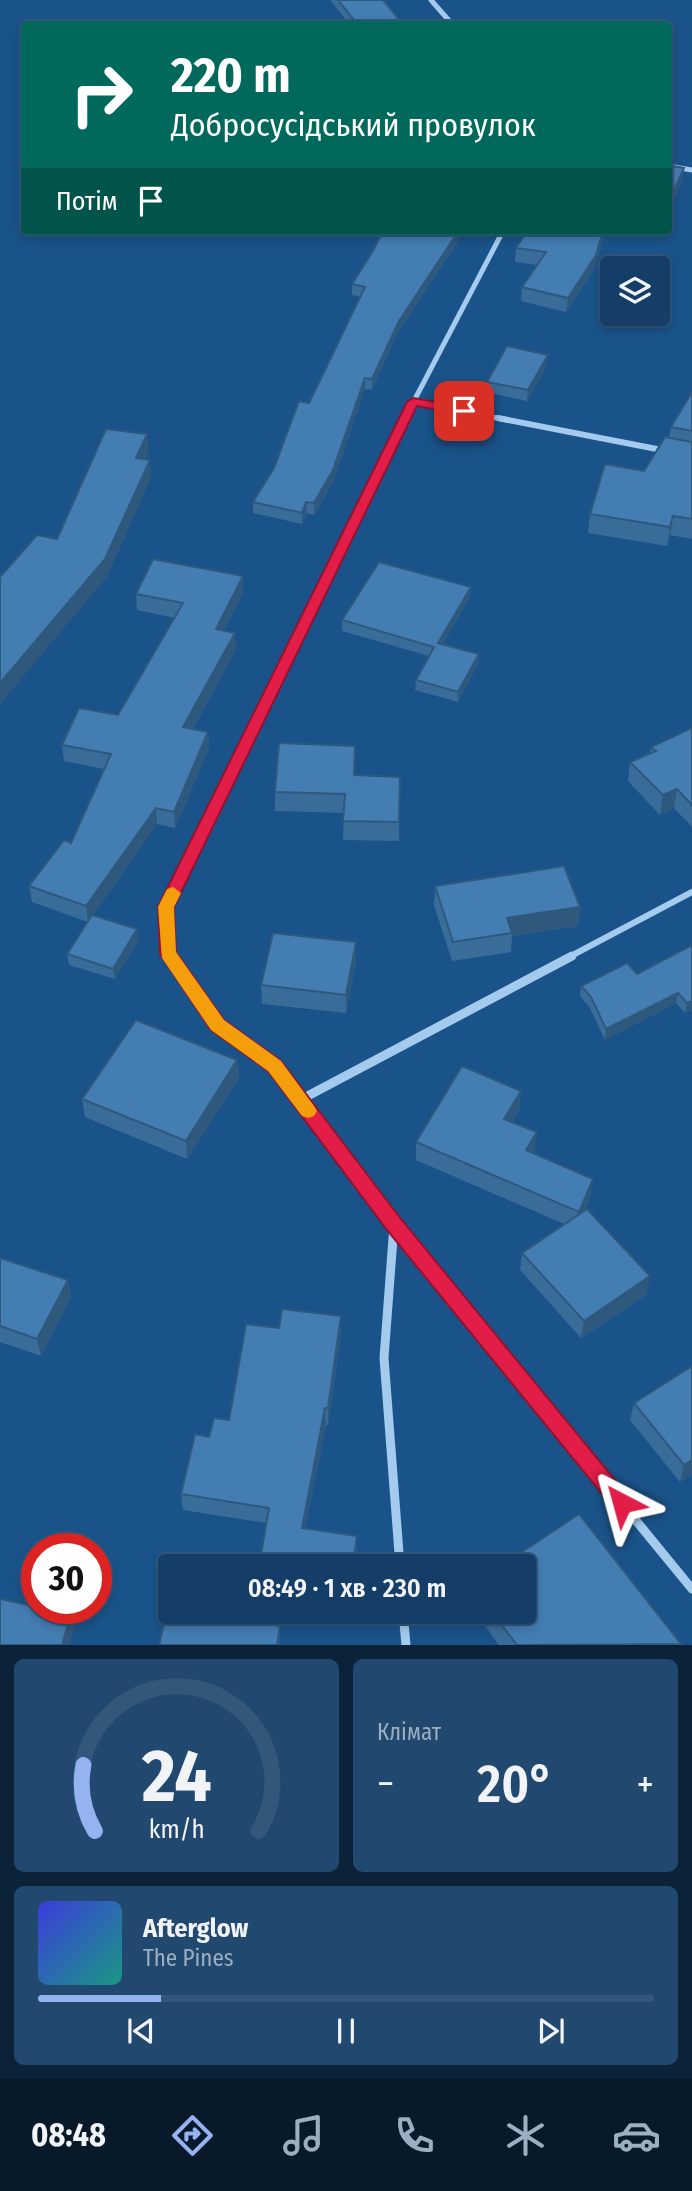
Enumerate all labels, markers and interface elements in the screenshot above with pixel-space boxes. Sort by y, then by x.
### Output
text: 220 m [171,46,291,105]
icon: right [56,49,147,140]
text: Добросусідський провулок [171,106,536,144]
icon: arrive [132,182,170,220]
text: Потім [56,186,118,217]
map controls [600,256,670,326]
button: layers [600,256,670,326]
pin [434,381,494,441]
icon: arrive [445,392,483,430]
position arrow [585,1466,659,1540]
speed limit sign: 30 [21,1533,112,1624]
text: 08:49 · 1 хв · 230 m [248,1573,446,1604]
text: Клімат [377,1718,441,1746]
text: 24 [141,1734,211,1821]
text: 20° [477,1753,554,1816]
text: − [377,1761,394,1807]
text: + [637,1761,654,1807]
text: km/h [149,1815,204,1845]
text: Afterglow [143,1913,248,1944]
text: The Pines [143,1944,234,1972]
icon: previous [122,2012,160,2050]
icon: pause [327,2012,365,2050]
icon: next [532,2012,570,2050]
icon: directions [168,2111,217,2160]
icon: music [279,2111,328,2160]
icon: phone [390,2111,439,2160]
icon: climate [501,2111,550,2160]
icon: car [612,2111,661,2160]
text: 08:48 [31,2116,106,2154]

